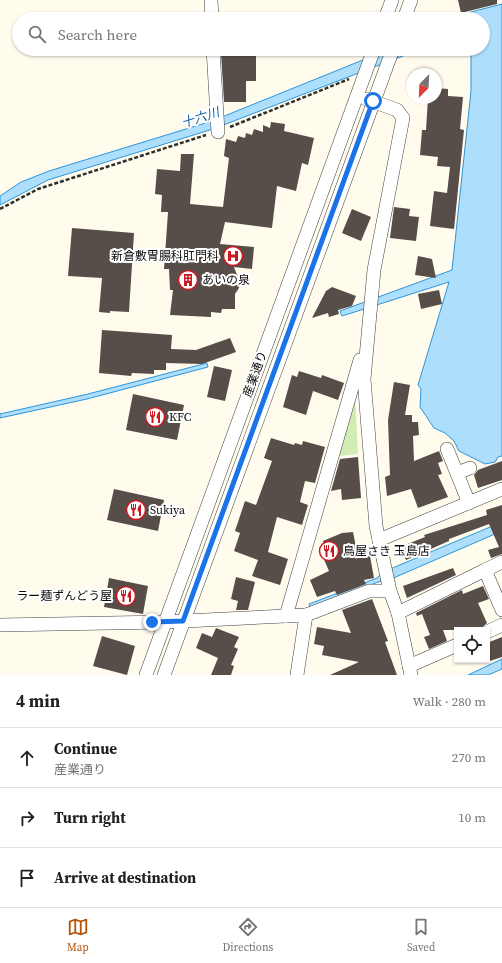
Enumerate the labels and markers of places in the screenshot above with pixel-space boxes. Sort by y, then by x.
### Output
hospital icon: 新倉敷胃腸科肛門科 [222,245,244,267]
place label: 新倉敷胃腸科肛門科 [111,248,219,264]
building icon: あいの泉 [177,269,199,291]
place label: あいの泉 [202,272,250,288]
restaurant icon: KFC [144,406,166,428]
place label: KFC [169,409,192,425]
restaurant icon: Sukiya [125,499,147,521]
place label: Sukiya [150,502,186,518]
restaurant icon: 鳥屋さき 玉島店 [318,540,340,562]
place label: 鳥屋さき 玉島店 [343,543,430,559]
restaurant icon: ラー麺ずんどう屋 [115,585,137,607]
place label: ラー麺ずんどう屋 [16,588,112,604]

